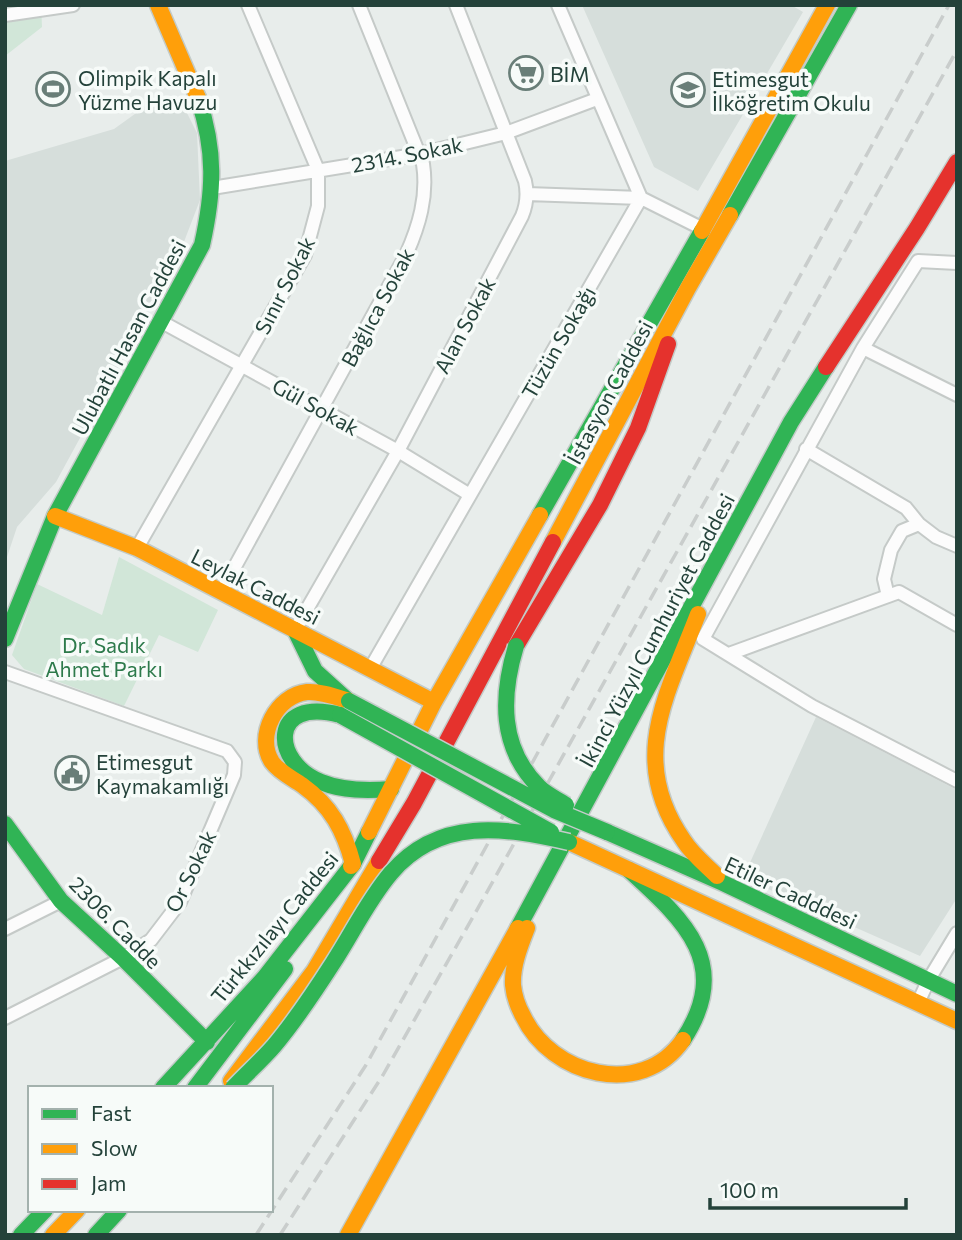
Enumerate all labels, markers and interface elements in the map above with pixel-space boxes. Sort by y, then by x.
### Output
supermarket icon: BİM [507,54,545,92]
place label: BİM [550,61,590,86]
place label: Olimpik Kapalı Yüzme Havuzu [78,65,217,114]
place label: Etimesgut İlköğretim Okulu [712,66,871,115]
sports icon: Olimpik Kapalı Yüzme Havuzu [34,70,72,108]
school or university icon: Etimesgut İlköğretim Okulu [669,71,707,109]
street label: 2314. Sokak [349,131,465,177]
street label: Sınır Sokak [249,232,319,338]
street label: Ulubatlı Hasan Caddesi [66,235,190,439]
street label: Bağlıca Sokak [335,243,419,371]
street label: Alan Sokak [428,273,500,377]
street label: Tüzün Sokağı [516,281,600,403]
street label: İstasyon Caddesi [561,316,657,468]
street label: Gül Sokak [268,372,364,440]
street label: İkinci Yüzyıl Cumhuriyet Caddesi [573,489,739,771]
street label: Leylak Caddesi [187,543,325,629]
park label: Dr. Sadık Ahmet Parkı [45,632,163,681]
place label: Etimesgut Kaymakamlığı [96,749,229,798]
public building icon: Etimesgut Kaymakamlığı [53,754,91,792]
street label: Or Sokak [159,826,221,916]
street label: Türkkızılayı Caddesi [205,846,343,1008]
street label: Etiler Cadddesi [721,850,861,934]
street label: 2306. Cadde [65,871,167,973]
legend [28,1086,273,1212]
text: Fast [91,1100,132,1125]
text: Slow [91,1135,138,1160]
scale bar [710,1166,906,1210]
text: Jam [91,1170,126,1195]
text: 100 m [720,1177,779,1202]

